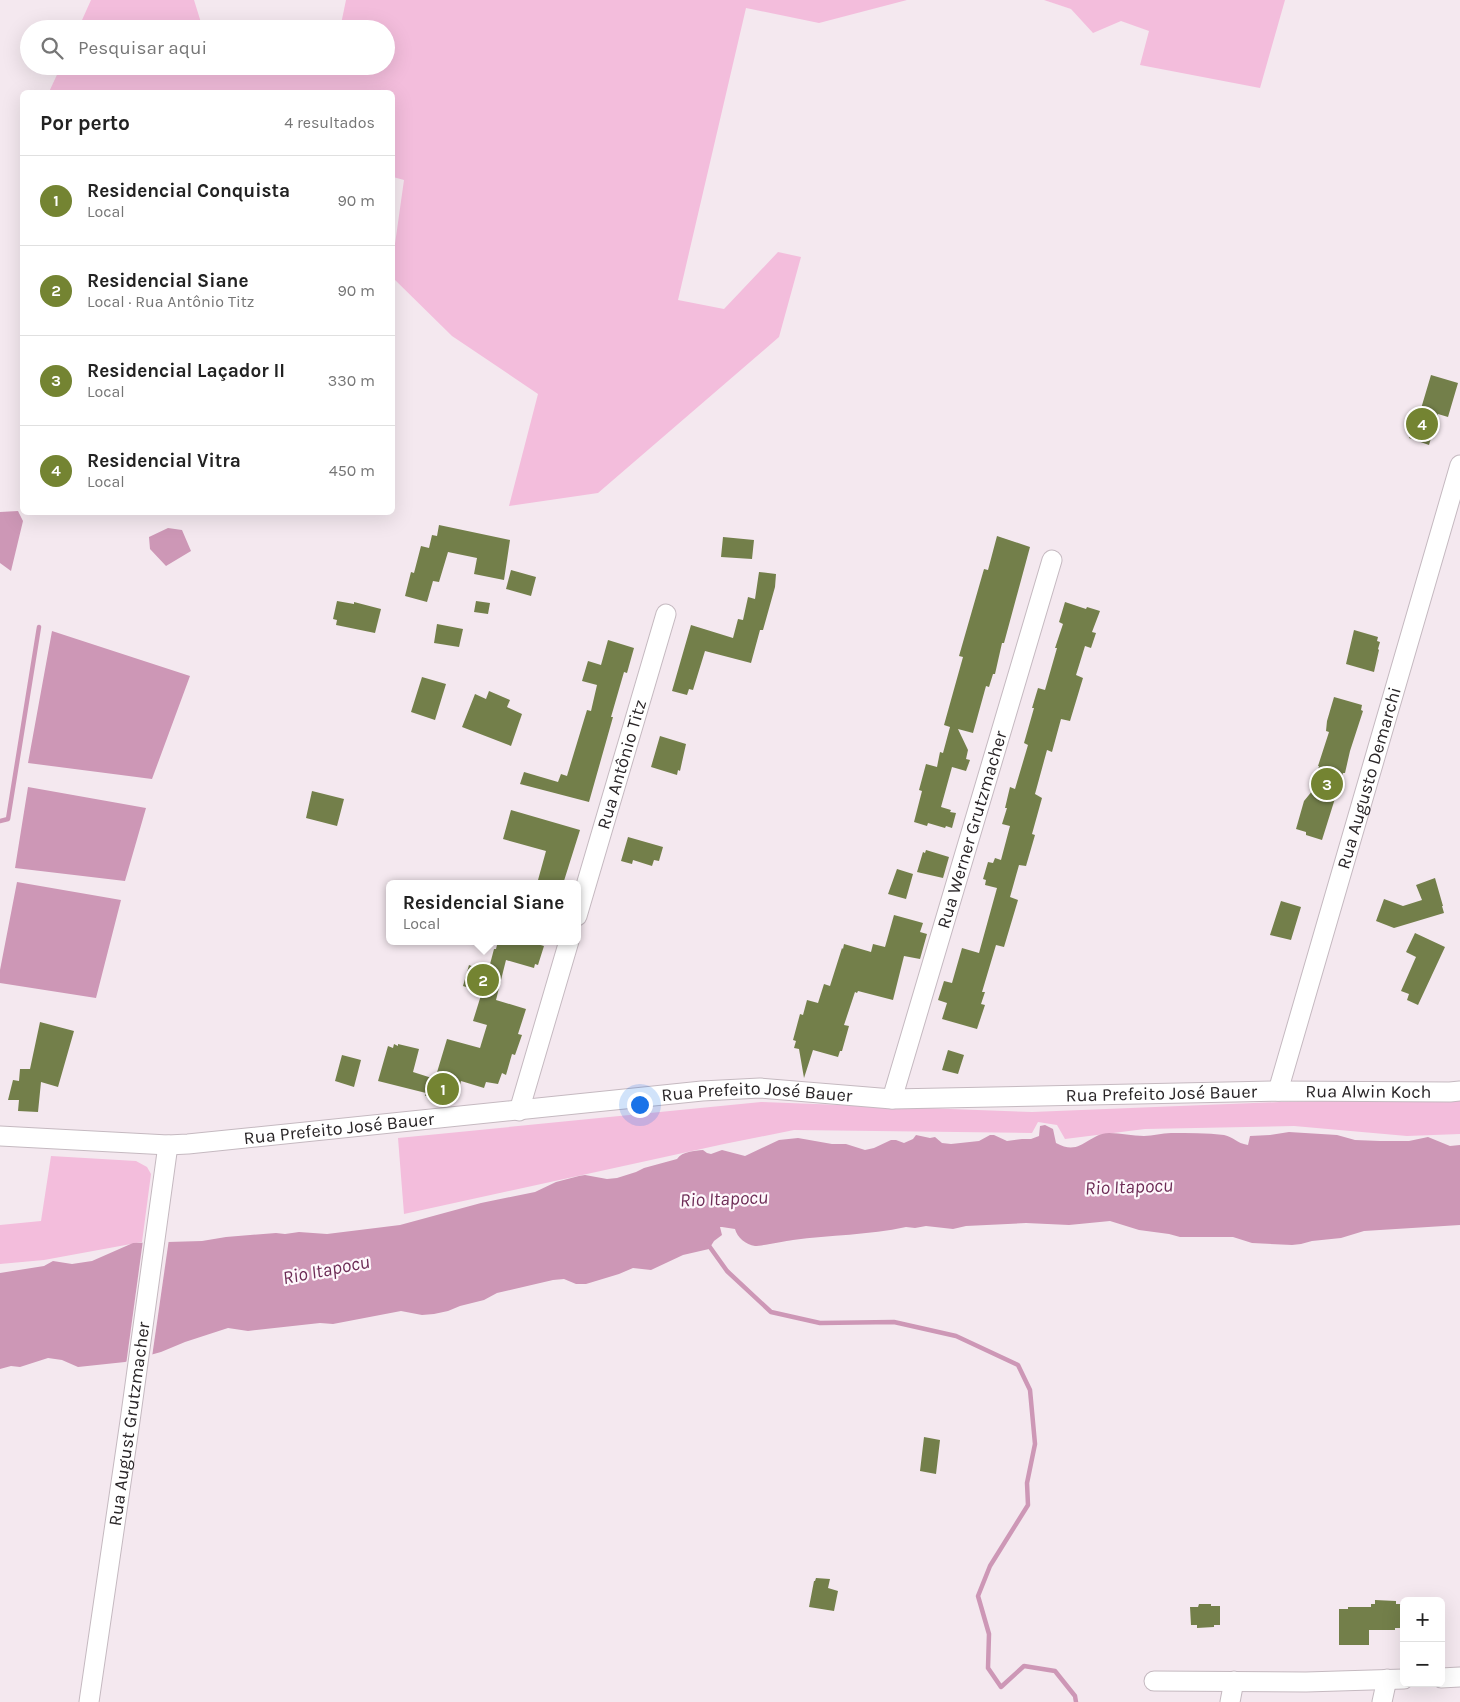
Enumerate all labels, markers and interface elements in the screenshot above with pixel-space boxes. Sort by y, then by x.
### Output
search box [20,20,395,75]
icon: search [38,34,66,62]
text: Pesquisar aqui [78,37,207,59]
text: Por perto [40,111,130,135]
text: 4 resultados [284,113,375,132]
text: Residencial Conquista [87,180,290,202]
text: 1 [53,191,59,210]
text: 90 m [337,191,375,210]
text: Local [87,202,125,221]
text: Residencial Siane [87,270,249,292]
text: 2 [51,281,61,300]
text: 90 m [337,281,375,300]
text: Local · Rua Antônio Titz [87,292,254,311]
text: Residencial Laçador II [87,360,285,382]
text: 3 [51,371,61,390]
text: 330 m [328,371,375,390]
text: Local [87,382,125,401]
pin: 4 [1406,405,1438,443]
text: Residencial Vitra [87,450,241,472]
text: 4 [51,461,61,480]
text: 450 m [329,461,375,480]
text: Local [87,472,125,491]
street label: Rua Augusto Demarchi [1332,684,1406,872]
street label: Rua Antônio Titz [592,697,651,832]
street label: Rua Werner Grutzmacher [932,728,1012,931]
pin: 3 [1311,765,1343,803]
popup [386,880,581,945]
text: Residencial Siane [403,892,564,914]
text: Local [403,914,441,933]
pin: 2 [467,961,499,999]
pin: 1 [427,1070,459,1108]
street label: Rua Prefeito José Bauer [660,1077,854,1107]
street label: Rua Prefeito José Bauer [1065,1080,1258,1106]
street label: Rua Alwin Koch [1305,1080,1431,1103]
your location [627,1092,653,1118]
street label: Rua Prefeito José Bauer [243,1108,436,1149]
water label: Rio Itapocu [1084,1174,1174,1200]
water label: Rio Itapocu [679,1186,769,1212]
water label: Rio Itapocu [281,1251,372,1289]
street label: Rua August Grutzmacher [104,1320,155,1527]
map controls [1400,1597,1445,1687]
button: + [1400,1597,1445,1642]
button: − [1400,1642,1445,1687]

